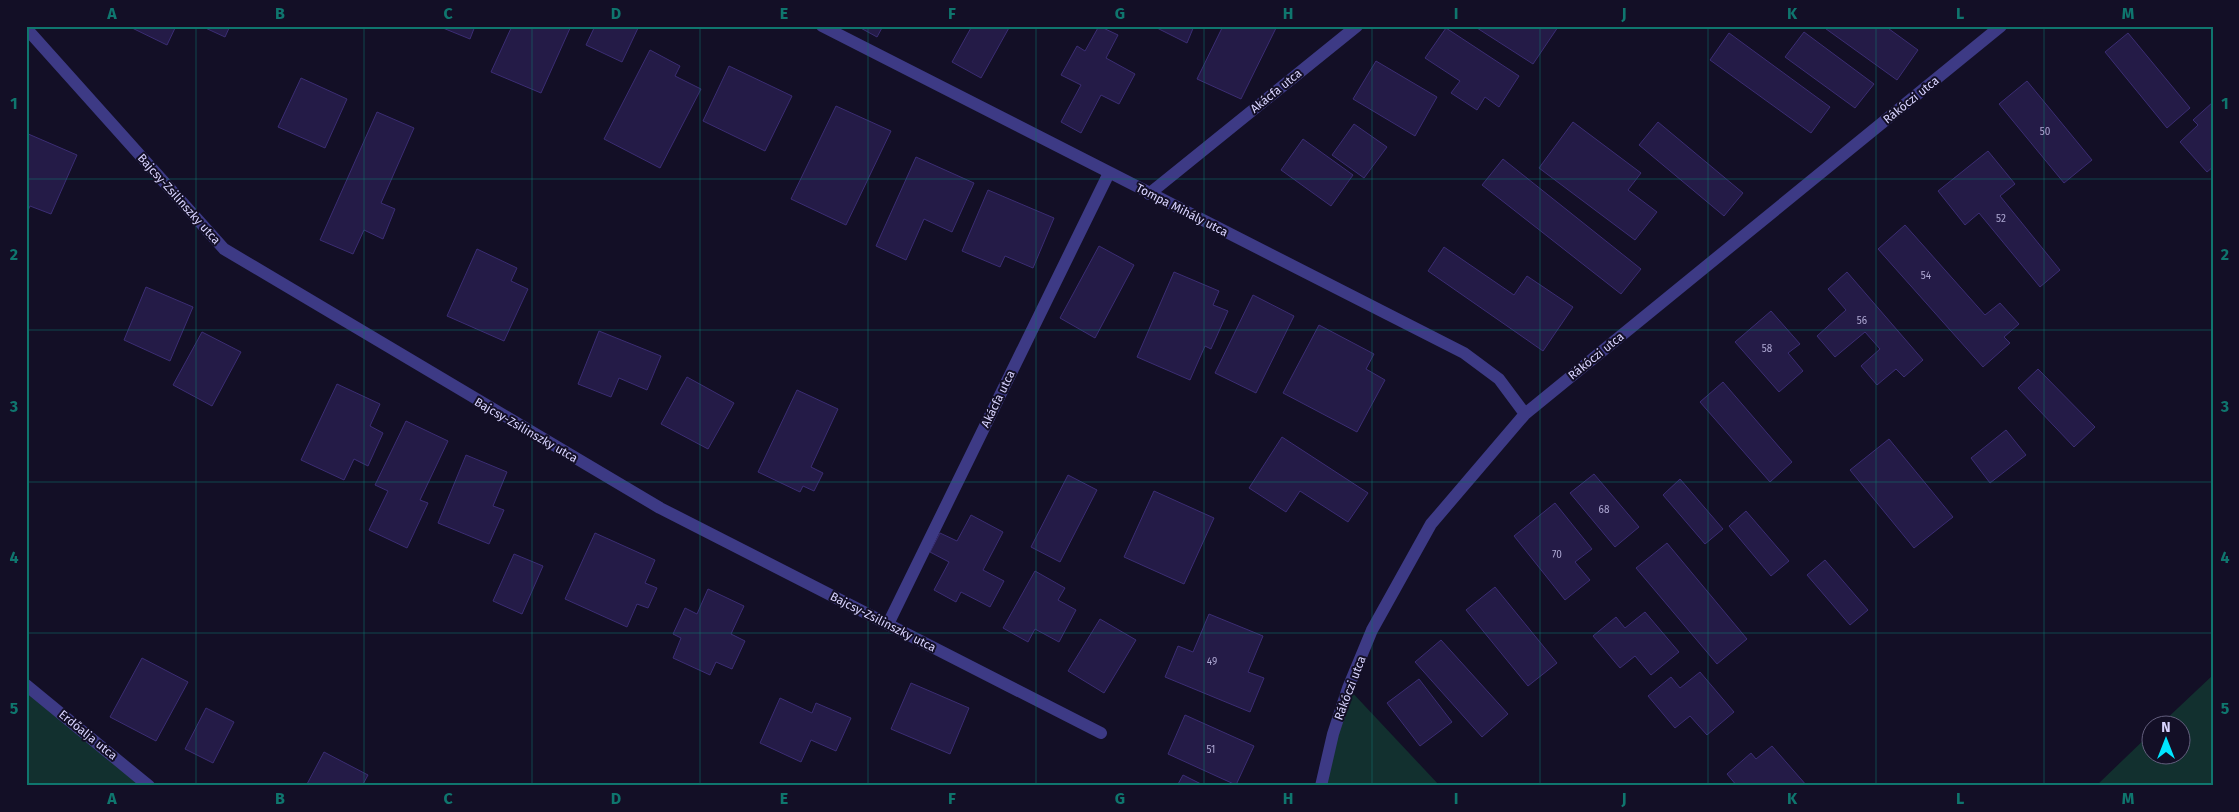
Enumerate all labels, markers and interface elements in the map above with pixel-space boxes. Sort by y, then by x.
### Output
text: A [106,4,117,23]
text: B [275,4,285,23]
text: C [443,4,453,23]
text: D [611,4,621,23]
text: E [780,4,788,23]
text: F [948,4,956,23]
text: G [1115,4,1125,23]
text: H [1283,4,1293,23]
text: I [1454,4,1458,23]
text: J [1620,4,1627,23]
text: K [1787,4,1798,23]
text: L [1956,4,1964,23]
text: M [2122,4,2135,23]
street label: Akácfa utca [1248,66,1304,116]
street label: Rákóczi utca [1880,73,1942,127]
text: 1 [10,94,18,113]
text: 1 [2221,94,2229,113]
house number: 50 [2040,126,2051,138]
street label: Bajcsy-Zsilinszky utca [135,151,223,247]
street label: Tompa Mihály utca [1134,181,1230,239]
house number: 52 [1996,213,2006,225]
text: 2 [10,245,18,264]
text: 2 [2221,245,2229,264]
house number: 54 [1921,270,1932,282]
house number: 56 [1857,315,1867,327]
street label: Rákóczi utca [1565,329,1627,383]
house number: 58 [1762,343,1773,355]
street label: Akácfa utca [978,368,1018,430]
street label: Bajcsy-Zsilinszky utca [472,395,580,465]
text: 3 [9,397,18,416]
text: 3 [2220,397,2229,416]
house number: 68 [1599,504,1610,516]
text: 4 [9,548,19,567]
text: 4 [2220,548,2230,567]
house number: 70 [1552,549,1562,561]
street label: Bajcsy-Zsilinszky utca [828,589,938,655]
street label: Rákóczi utca [1331,654,1369,722]
house number: 49 [1207,656,1217,668]
text: 5 [10,699,19,718]
text: 5 [2221,699,2230,718]
street label: Erdőalja utca [56,707,120,763]
north arrow [2142,714,2192,764]
text: N [2161,719,2171,736]
house number: 51 [1207,744,1215,756]
text: A [106,789,117,808]
text: B [275,789,285,808]
text: C [443,789,453,808]
text: D [611,789,621,808]
text: E [780,789,788,808]
text: F [948,789,956,808]
text: G [1115,789,1125,808]
text: H [1283,789,1293,808]
text: I [1454,789,1458,808]
text: J [1620,789,1627,808]
text: K [1787,789,1798,808]
text: L [1956,789,1964,808]
text: M [2122,789,2135,808]

